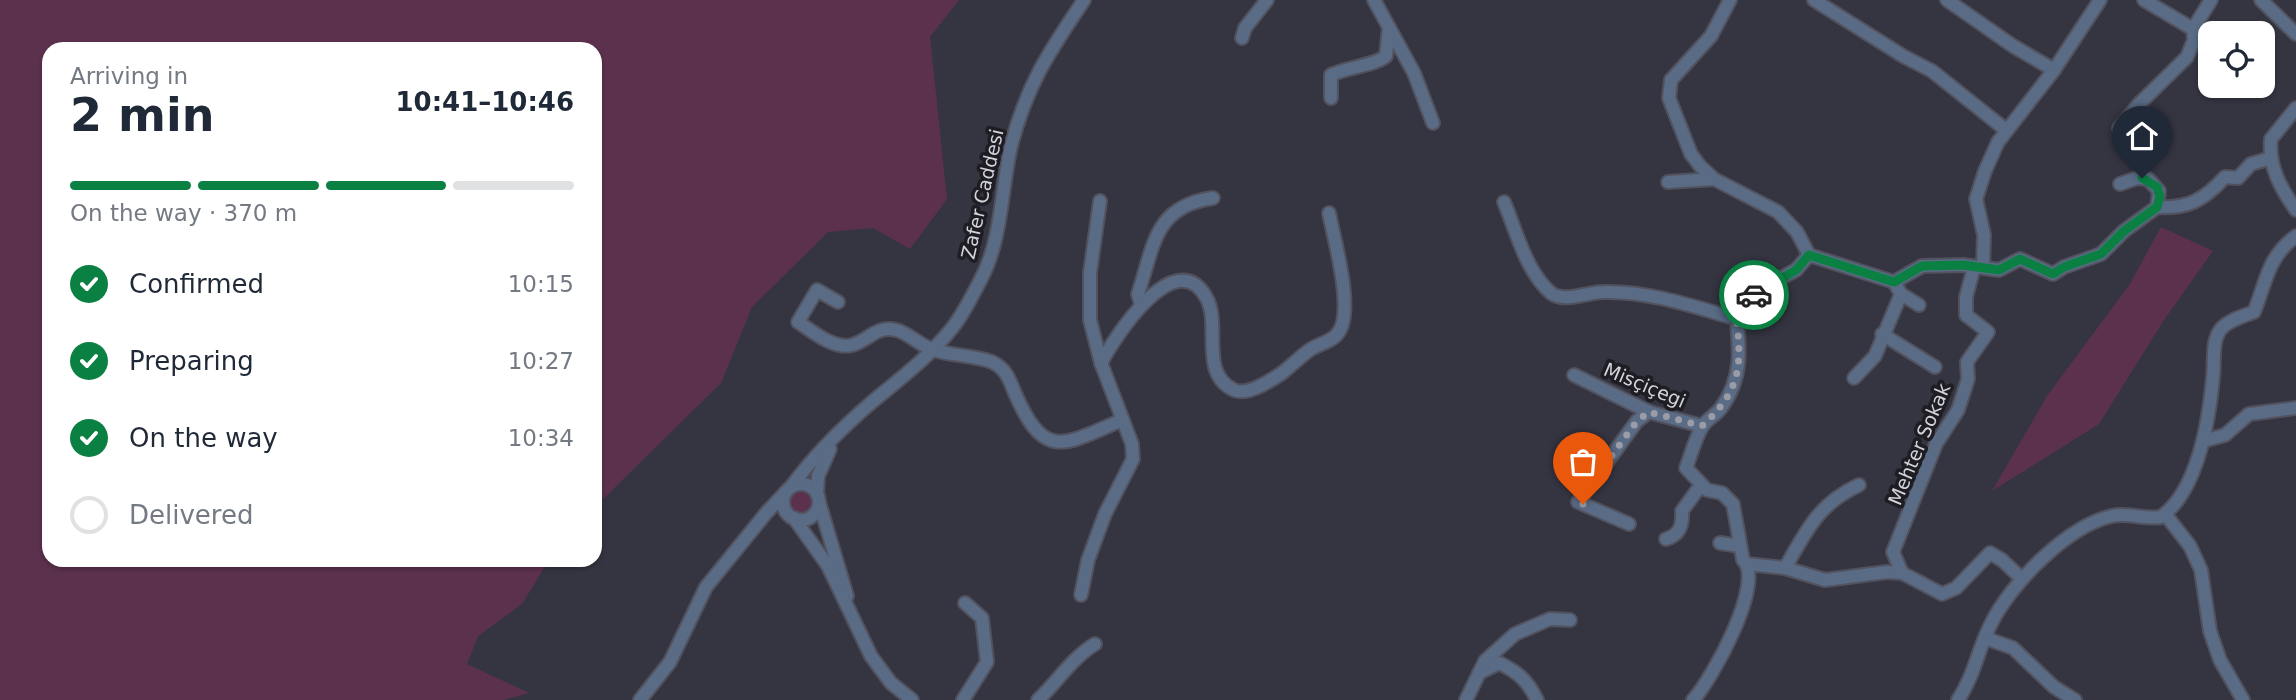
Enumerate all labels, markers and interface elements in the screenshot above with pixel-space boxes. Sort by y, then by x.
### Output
map controls [2198,21,2275,98]
button: locate [2198,21,2275,98]
text: Arriving in [70,63,188,89]
text: 10:41–10:46 [395,87,574,117]
text: 2 min [70,88,214,142]
pin [2112,106,2172,178]
icon: home [2123,117,2161,155]
street label: Zafer Caddesi [956,127,1008,261]
text: On the way · 370 m [70,200,297,226]
courier [1719,260,1789,330]
icon: check [70,265,108,303]
text: Confirmed [129,269,264,299]
text: 10:15 [508,271,574,297]
icon: car [1735,276,1773,314]
icon: check [70,342,108,380]
text: Preparing [129,346,254,376]
text: 10:27 [508,348,574,374]
street label: Misçiçegi [1601,358,1689,412]
street label: Mehter Sokak [1883,380,1955,508]
icon: check [70,419,108,457]
text: On the way [129,423,278,453]
text: 10:34 [508,425,574,451]
pin [1553,432,1613,504]
icon: bag [1564,443,1602,481]
text: Delivered [129,500,253,530]

